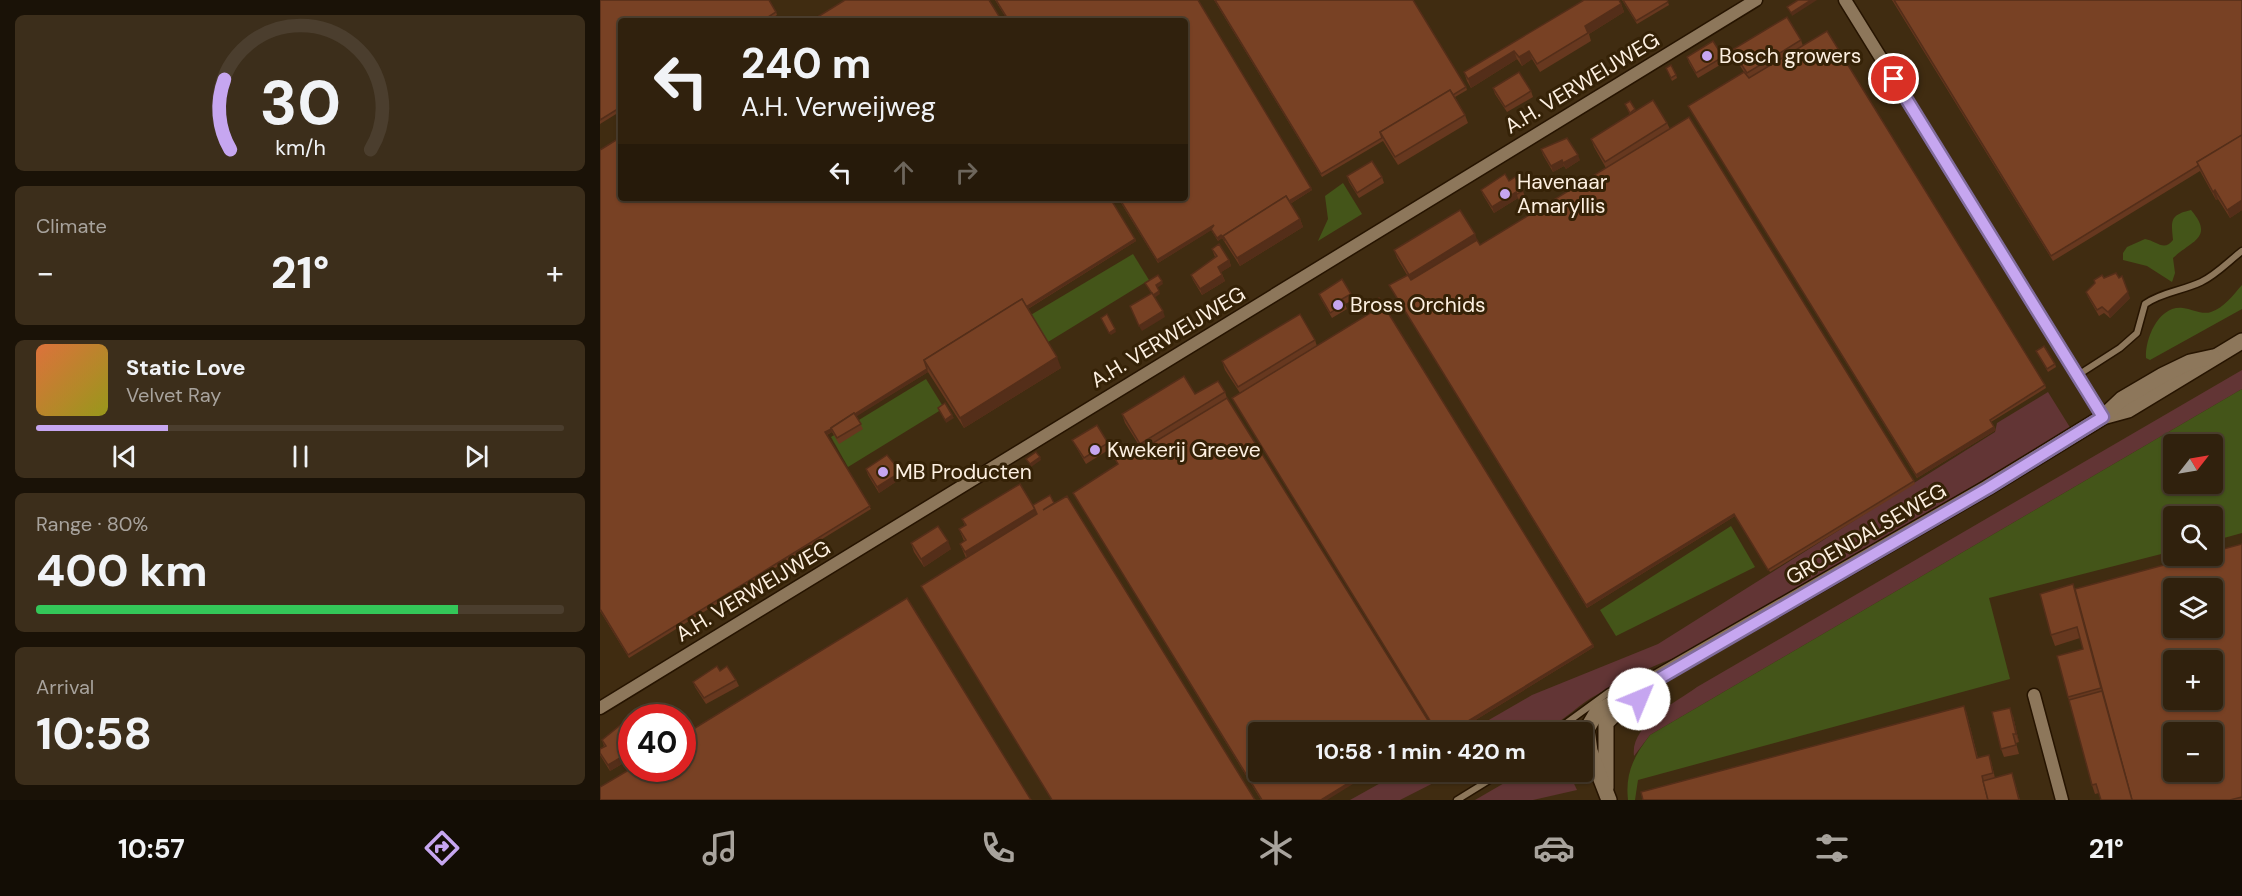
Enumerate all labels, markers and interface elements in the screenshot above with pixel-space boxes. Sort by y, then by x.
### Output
street label: A.H. VERWEIJWEG [1499,26,1665,140]
text: 240 m [741,36,871,91]
icon: left [642,42,720,120]
place label: Bosch growers [1719,42,1861,70]
marker: Bosch growers [1700,49,1714,63]
pin [1868,53,1919,104]
text: 30 [259,62,341,143]
icon: arrive [1877,62,1910,95]
text: A.H. Verweijweg [741,89,936,124]
text: km/h [275,134,325,162]
icon: left [824,156,857,189]
icon: ahead [887,156,920,189]
icon: right [950,156,983,189]
place label: Havenaar Amaryllis [1517,168,1608,220]
marker: Havenaar Amaryllis [1498,187,1512,201]
text: Climate [36,213,107,239]
text: 21° [271,243,329,302]
text: − [36,251,54,294]
text: + [546,251,564,294]
street label: A.H. VERWEIJWEG [1085,280,1251,394]
place label: Bross Orchids [1350,291,1486,319]
marker: Bross Orchids [1331,298,1345,312]
text: Static Love [126,353,246,382]
text: Velvet Ray [126,382,221,408]
north arrow [2163,434,2223,494]
map controls [2163,434,2223,782]
place label: Kwekerij Greeve [1107,436,1261,464]
icon: previous [108,440,141,473]
icon: pause [284,440,317,473]
icon: next [460,440,493,473]
marker: Kwekerij Greeve [1088,443,1102,457]
place label: MB Producten [895,458,1032,486]
marker: MB Producten [876,465,890,479]
street label: GROENDALSEWEG [1781,477,1951,591]
button: search [2163,506,2223,566]
text: Range · 80% [36,511,148,537]
street label: A.H. VERWEIJWEG [670,534,836,648]
text: 400 km [36,541,208,600]
button: layers [2163,578,2223,638]
button: + [2163,650,2223,710]
position arrow [1607,667,1671,731]
text: Arrival [36,674,94,700]
text: 10:58 [36,704,152,763]
speed limit sign: 40 [618,704,696,782]
button: − [2163,722,2223,782]
text: 10:58 · 1 min · 420 m [1315,737,1526,766]
icon: directions [421,827,463,869]
icon: music [699,827,741,869]
icon: phone [977,827,1019,869]
icon: climate [1255,827,1297,869]
icon: car [1533,827,1575,869]
icon: filters [1811,827,1853,869]
text: 10:57 [118,831,185,866]
text: 21° [2089,831,2124,866]

